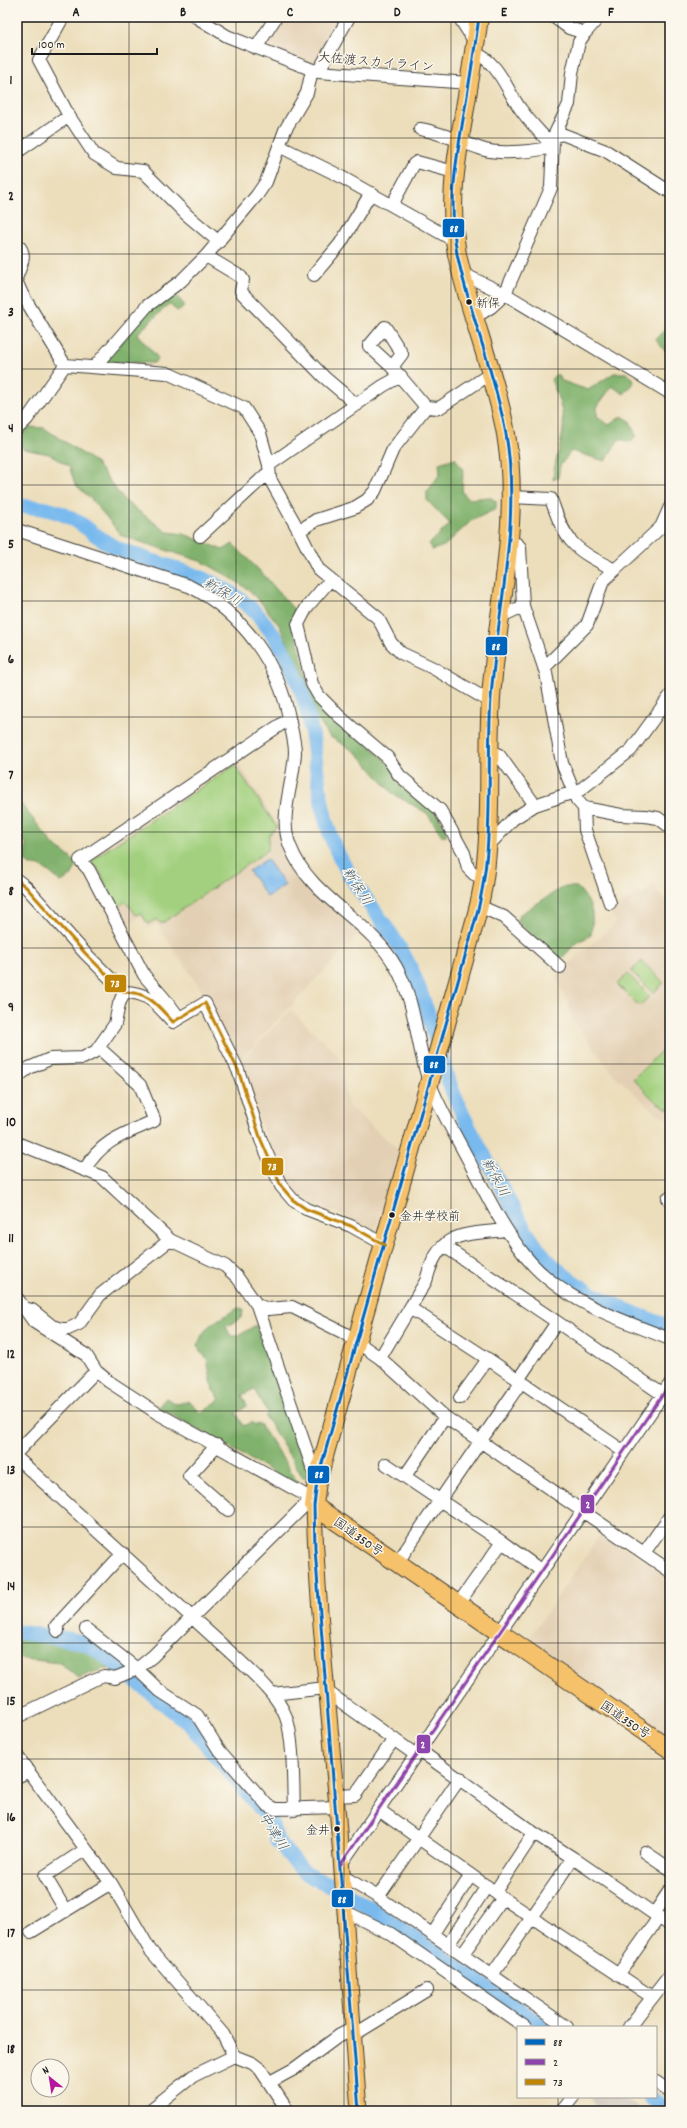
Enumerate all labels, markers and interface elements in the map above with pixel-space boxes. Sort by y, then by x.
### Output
text: A [72,4,80,23]
text: B [180,4,186,23]
text: C [287,4,294,23]
text: D [394,4,401,23]
text: E [501,4,508,23]
text: F [608,4,614,23]
scale bar [32,30,157,56]
text: 100 m [38,37,65,54]
street label: 大佐渡スカイライン [317,49,435,78]
text: 1 [10,72,13,91]
text: 2 [8,188,14,207]
line badge: 88 [442,218,465,238]
text: 88 [450,222,459,238]
place label: 新保 [476,296,500,313]
marker: 新保 [464,297,474,307]
text: 3 [8,304,14,323]
text: 4 [8,420,14,439]
text: 5 [8,536,14,555]
water label: 新保川 [199,573,245,612]
line badge: 88 [485,636,508,656]
text: 88 [492,640,501,656]
text: 6 [8,651,15,670]
text: 7 [9,767,14,786]
water label: 新保川 [337,864,376,910]
text: 8 [8,883,14,902]
line badge: 73 [104,974,127,993]
text: 73 [110,977,120,993]
text: 9 [8,999,14,1018]
line badge: 88 [423,1055,446,1074]
text: 88 [430,1058,439,1074]
text: 10 [6,1114,16,1133]
water label: 新保川 [475,1155,513,1201]
line badge: 73 [261,1157,284,1176]
text: 73 [267,1160,277,1176]
place label: 金井学校前 [400,1209,460,1226]
marker: 金井学校前 [387,1210,397,1220]
text: 11 [8,1230,14,1249]
text: 12 [7,1346,16,1365]
text: 13 [7,1462,16,1481]
line badge: 88 [307,1465,330,1484]
text: 88 [315,1468,324,1484]
line badge: 2 [580,1494,595,1514]
text: 2 [586,1498,591,1514]
street label: 国道350号 [328,1514,387,1562]
text: 14 [7,1578,15,1597]
text: 15 [7,1693,15,1712]
street label: 国道350号 [595,1697,654,1745]
line badge: 2 [416,1734,431,1754]
text: 2 [421,1738,426,1754]
text: 16 [6,1809,16,1828]
water label: 中津川 [253,1809,292,1855]
place label: 金井 [306,1823,330,1840]
marker: 金井 [332,1824,342,1834]
line badge: 88 [331,1889,354,1908]
text: 88 [338,1893,347,1909]
text: 17 [7,1925,15,1944]
legend [517,2026,657,2098]
text: 88 [553,2035,563,2052]
text: 18 [7,2041,15,2060]
text: 2 [553,2055,558,2072]
north arrow [30,2058,70,2098]
text: N [40,2063,53,2079]
text: 73 [553,2075,563,2092]

